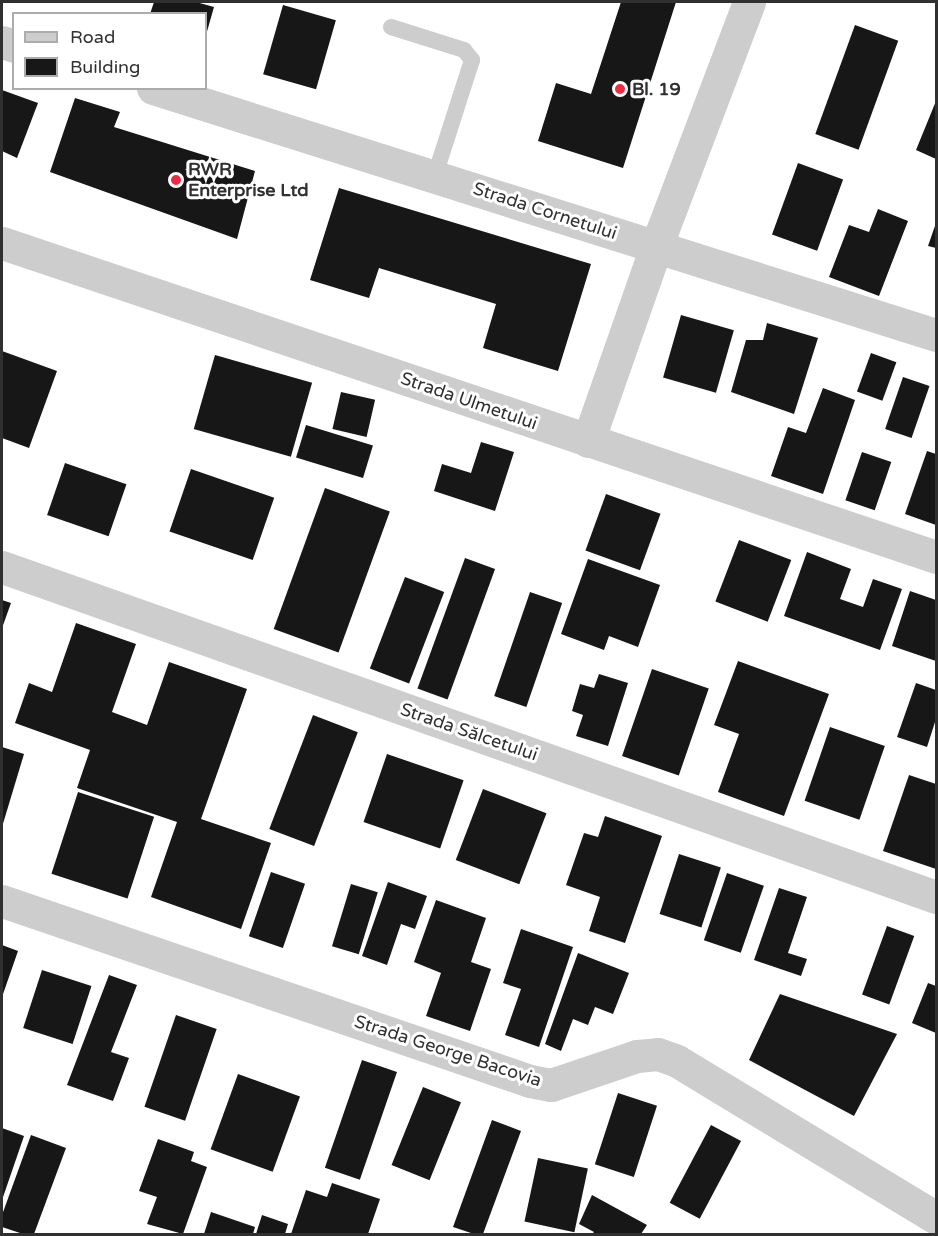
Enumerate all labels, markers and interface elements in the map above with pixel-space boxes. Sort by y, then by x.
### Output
legend [12,12,207,90]
text: Road [70,26,115,48]
text: Building [70,56,140,78]
place label: Bl. 19 [632,78,681,100]
marker: Bl. 19 [613,82,627,96]
place label: RWR Enterprise Ltd [188,159,309,201]
marker: RWR Enterprise Ltd [169,173,183,187]
street label: Strada Cornetului [470,178,620,244]
street label: Strada Ulmetului [398,367,540,435]
street label: Strada Sălcetului [397,698,541,766]
street label: Strada George Bacovia [352,1011,544,1091]

